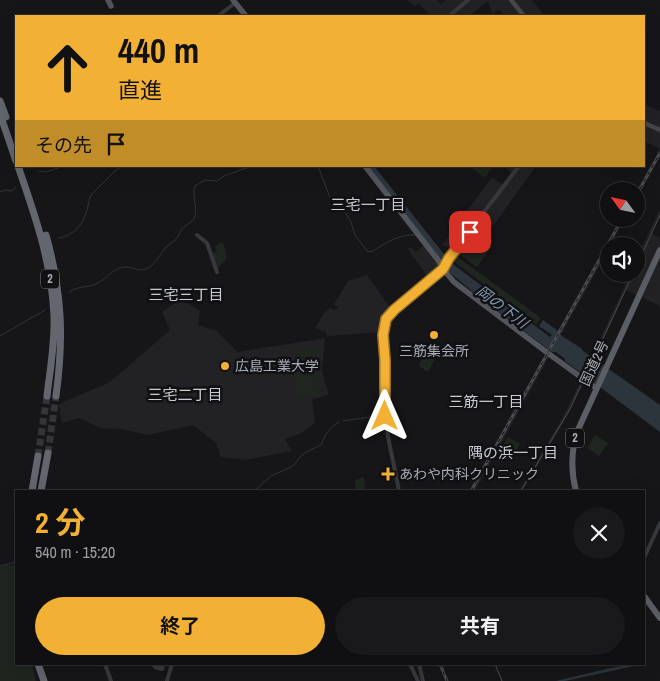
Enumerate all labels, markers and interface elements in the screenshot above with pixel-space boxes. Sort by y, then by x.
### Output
text: 440 m [118,27,199,74]
icon: ahead [35,35,100,100]
text: 直進 [118,75,162,105]
icon: arrive [102,130,130,158]
text: その先 [35,132,92,158]
north arrow [600,182,645,228]
map controls [600,182,645,282]
district label: 三宅一丁目 [330,194,406,215]
pin [449,211,491,253]
icon: arrive [456,218,484,246]
button: sound [600,237,645,282]
road number: 2 [41,270,59,288]
water label: 岡の下川 [472,280,534,334]
district label: 三宅三丁目 [148,284,224,305]
marker: 三筋集会所 [428,329,440,341]
street label: 国道2号 [576,337,612,389]
place label: 三筋集会所 [399,342,469,360]
place label: 広島工業大学 [235,357,319,375]
marker: 広島工業大学 [219,360,231,372]
district label: 三宅二丁目 [147,384,223,405]
position arrow [358,389,410,441]
district label: 三筋一丁目 [448,391,524,412]
road number: 2 [566,428,584,448]
district label: 隅の浜一丁目 [468,442,558,463]
place label: あわや内科クリニック [399,465,539,483]
marker: あわや内科クリニック [381,467,395,481]
text: 2 分 [35,502,86,542]
button: close [573,507,625,559]
text: 540 m · 15:20 [35,541,115,563]
button: 終了 [35,597,325,655]
button: 共有 [335,597,625,655]

